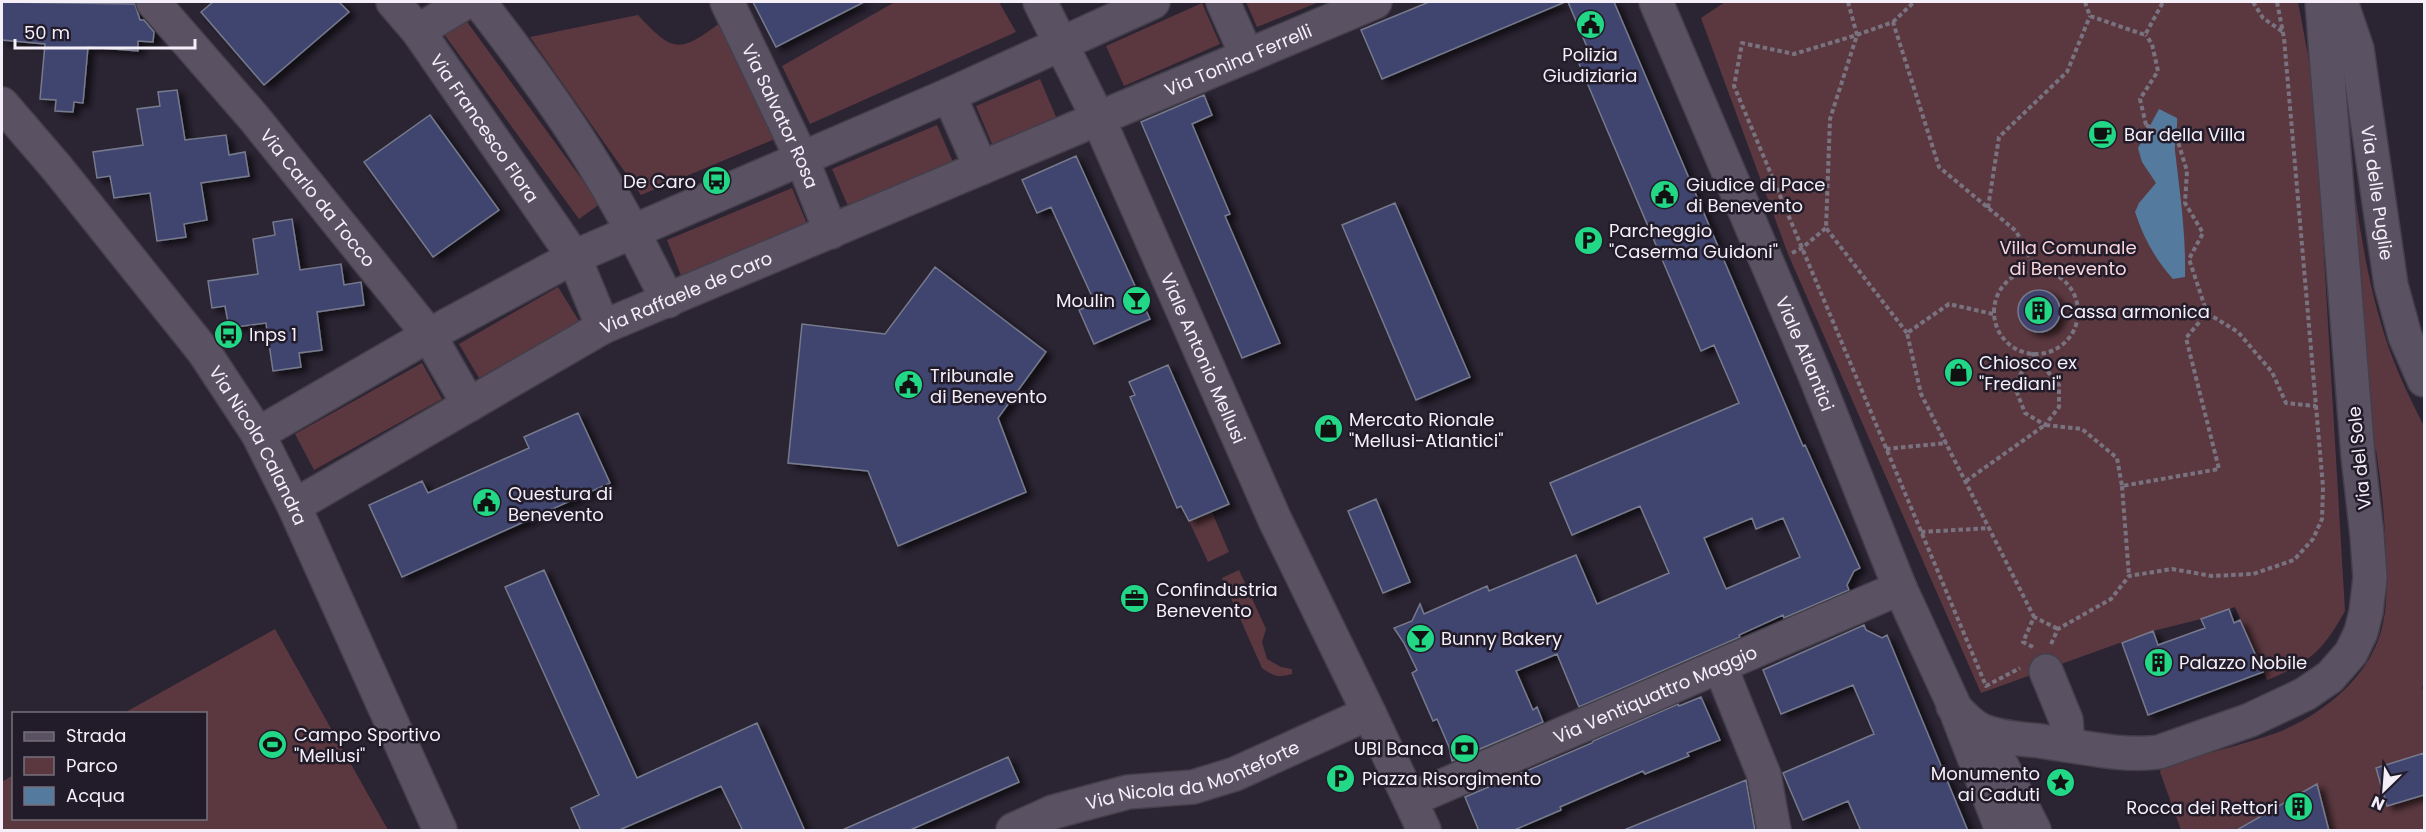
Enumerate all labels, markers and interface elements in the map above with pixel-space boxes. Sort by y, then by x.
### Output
public building icon: Polizia Giudiziaria [1574,9,1606,41]
scale bar [15,12,195,50]
street label: Via Tonina Ferrelli [1160,18,1315,102]
text: 50 m [24,20,70,45]
street label: Via Salvator Rosa [736,40,825,192]
place label: Polizia Giudiziaria [1543,42,1637,88]
street label: Via Francesco Flora [425,48,545,207]
cafe icon: Bar della Villa [2087,118,2119,150]
place label: Bar della Villa [2124,122,2246,147]
street label: Via Carlo da Tocco [255,123,382,272]
street label: Via delle Puglie [2356,124,2400,262]
bus stop icon: De Caro [701,165,733,197]
place label: De Caro [623,169,696,194]
place label: Giudice di Pace di Benevento [1686,172,1826,218]
public building icon: Giudice di Pace di Benevento [1649,178,1681,210]
place label: Parcheggio "Caserma Guidoni" [1609,218,1778,264]
parking icon: Parcheggio "Caserma Guidoni" [1572,224,1604,256]
park label: Villa Comunale di Benevento [1999,235,2137,281]
street label: Via Raffaele de Caro [596,245,776,340]
street label: Viale Antonio Mellusi [1155,269,1252,447]
bar icon: Moulin [1120,284,1152,316]
place label: Moulin [1056,288,1115,313]
street label: Viale Atlantici [1770,292,1841,415]
building icon: Cassa armonica [2023,295,2055,327]
place label: Cassa armonica [2060,299,2210,324]
bus stop icon: Inps 1 [212,318,244,350]
place label: Inps 1 [249,322,297,347]
place label: Chiosco ex "Frediani" [1979,350,2077,396]
shop icon: Chiosco ex "Frediani" [1942,356,1974,388]
street label: Via Nicola Calandra [204,360,313,529]
place label: Tribunale di Benevento [930,363,1047,409]
public building icon: Tribunale di Benevento [893,369,925,401]
street label: Via del Sole [2341,405,2377,511]
place label: Mercato Rionale "Mellusi-Atlantici" [1349,407,1503,453]
shop icon: Mercato Rionale "Mellusi-Atlantici" [1312,413,1344,445]
place label: Questura di Benevento [508,481,613,527]
public building icon: Questura di Benevento [471,487,503,519]
place label: Confindustria Benevento [1156,577,1278,623]
office icon: Confindustria Benevento [1119,583,1151,615]
bar icon: Bunny Bakery [1404,622,1436,654]
place label: Bunny Bakery [1441,626,1562,651]
street label: Via Ventiquattro Maggio [1549,639,1761,749]
building icon: Palazzo Nobile [2142,646,2174,678]
place label: Palazzo Nobile [2179,650,2307,675]
legend [12,712,207,820]
place label: Campo Sportivo "Mellusi" [294,722,441,768]
text: Strada [66,723,126,748]
sports icon: Campo Sportivo "Mellusi" [257,728,289,760]
bank icon: UBI Banca [1449,732,1481,764]
street label: Via Nicola da Monteforte [1083,734,1303,815]
place label: UBI Banca [1354,736,1444,761]
text: Parco [66,753,118,778]
north arrow [2354,760,2414,820]
place label: Monumento ai Caduti [1931,761,2040,807]
parking icon: Piazza Risorgimento [1325,762,1357,794]
place label: Piazza Risorgimento [1362,766,1541,791]
place icon: Monumento ai Caduti [2045,767,2077,799]
text: Acqua [66,783,125,808]
text: N [2368,790,2388,816]
building icon: Rocca dei Rettori [2283,791,2315,823]
place label: Rocca dei Rettori [2126,795,2278,820]

